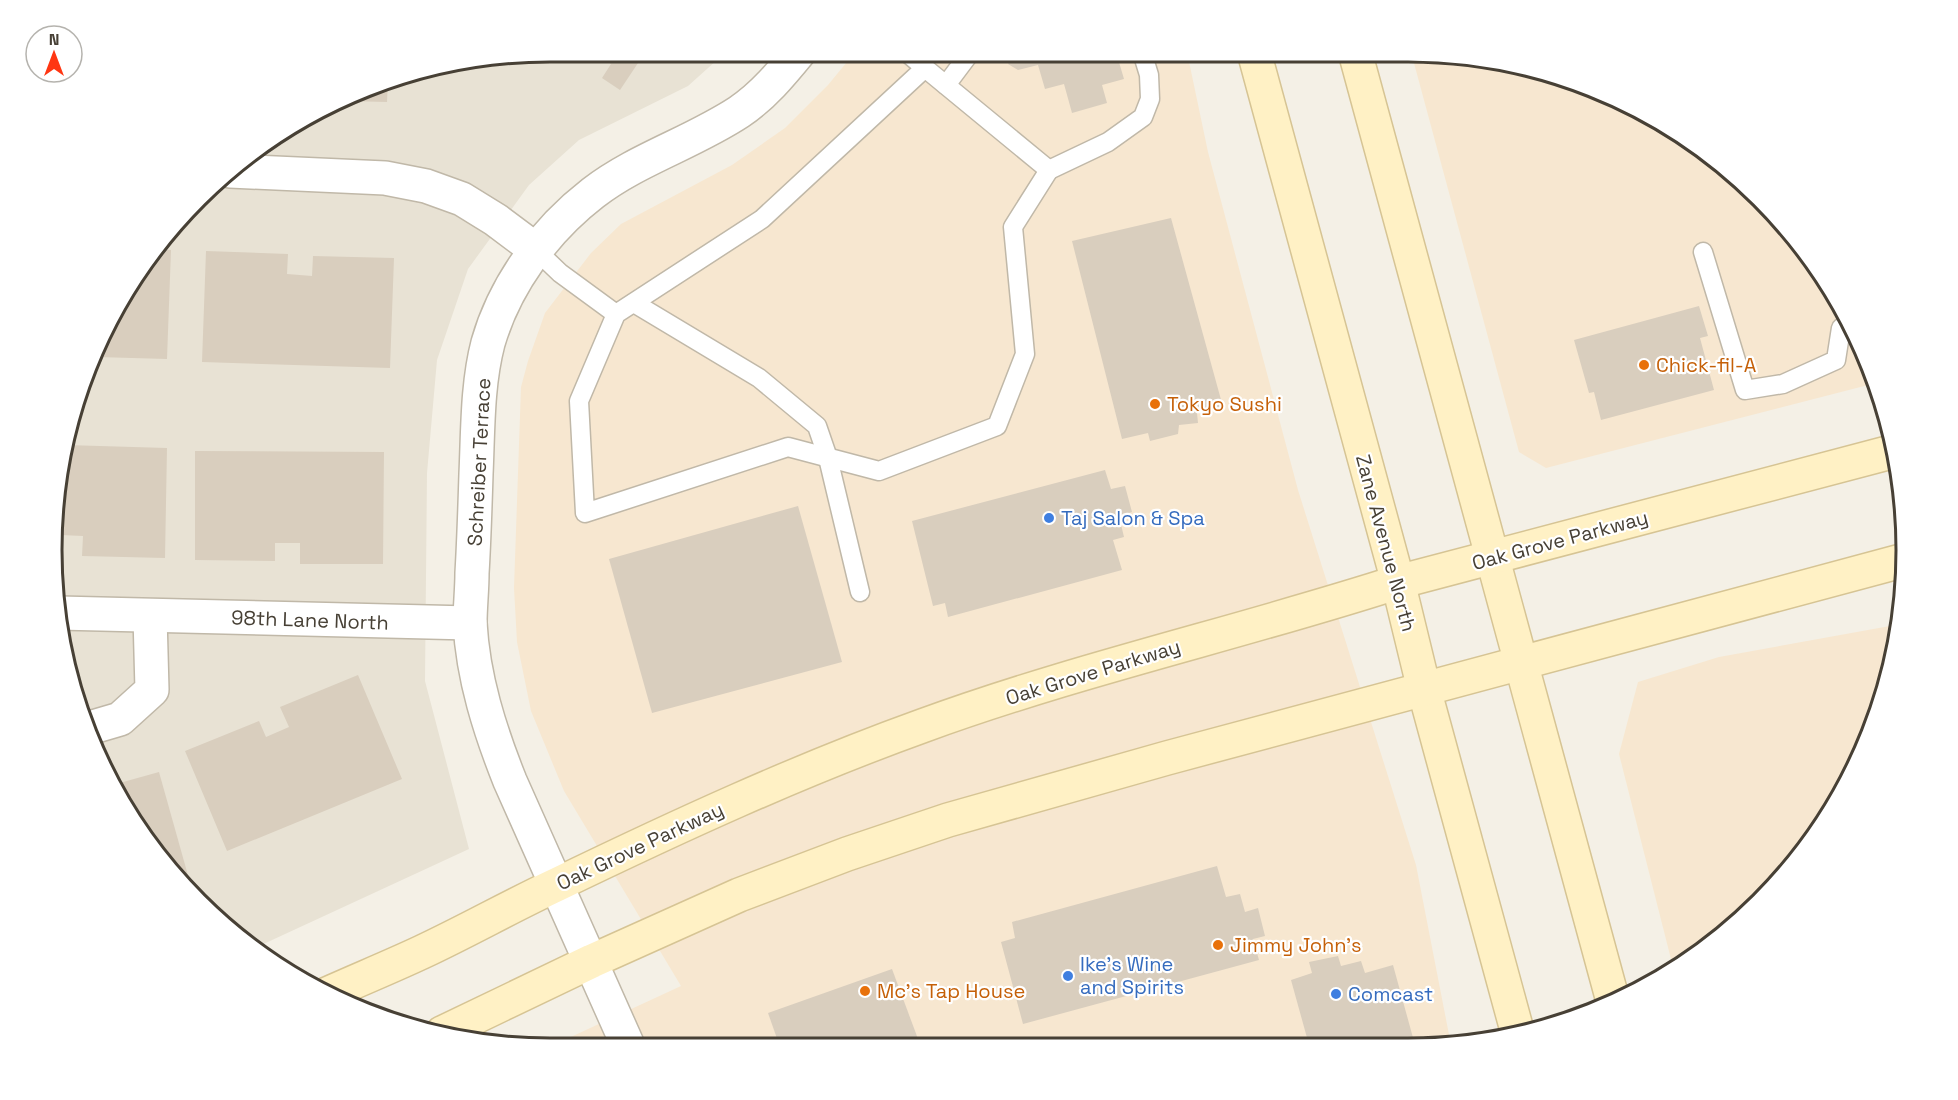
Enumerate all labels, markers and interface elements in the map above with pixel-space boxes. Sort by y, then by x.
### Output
north arrow [24,24,84,84]
text: N [49,29,59,50]
place label: Chick-fil-A [1656,352,1757,378]
marker: Chick-fil-A [1637,358,1651,372]
street label: Schreiber Terrace [462,377,496,547]
place label: Tokyo Sushi [1167,391,1282,417]
marker: Tokyo Sushi [1148,397,1162,411]
street label: Zane Avenue North [1350,452,1422,634]
street label: Oak Grove Parkway [1469,504,1651,576]
place label: Taj Salon & Spa [1061,505,1205,531]
marker: Taj Salon & Spa [1042,511,1056,525]
street label: 98th Lane North [231,604,389,636]
street label: Oak Grove Parkway [1002,633,1184,711]
street label: Oak Grove Parkway [552,796,728,896]
place label: Jimmy John's [1230,932,1362,958]
marker: Jimmy John's [1211,938,1225,952]
place label: Ike's Wine and Spirits [1080,951,1184,1000]
marker: Ike's Wine and Spirits [1061,969,1075,983]
place label: Mc's Tap House [877,978,1025,1004]
place label: Comcast [1348,981,1433,1007]
marker: Mc's Tap House [858,984,872,998]
marker: Comcast [1329,987,1343,1001]

